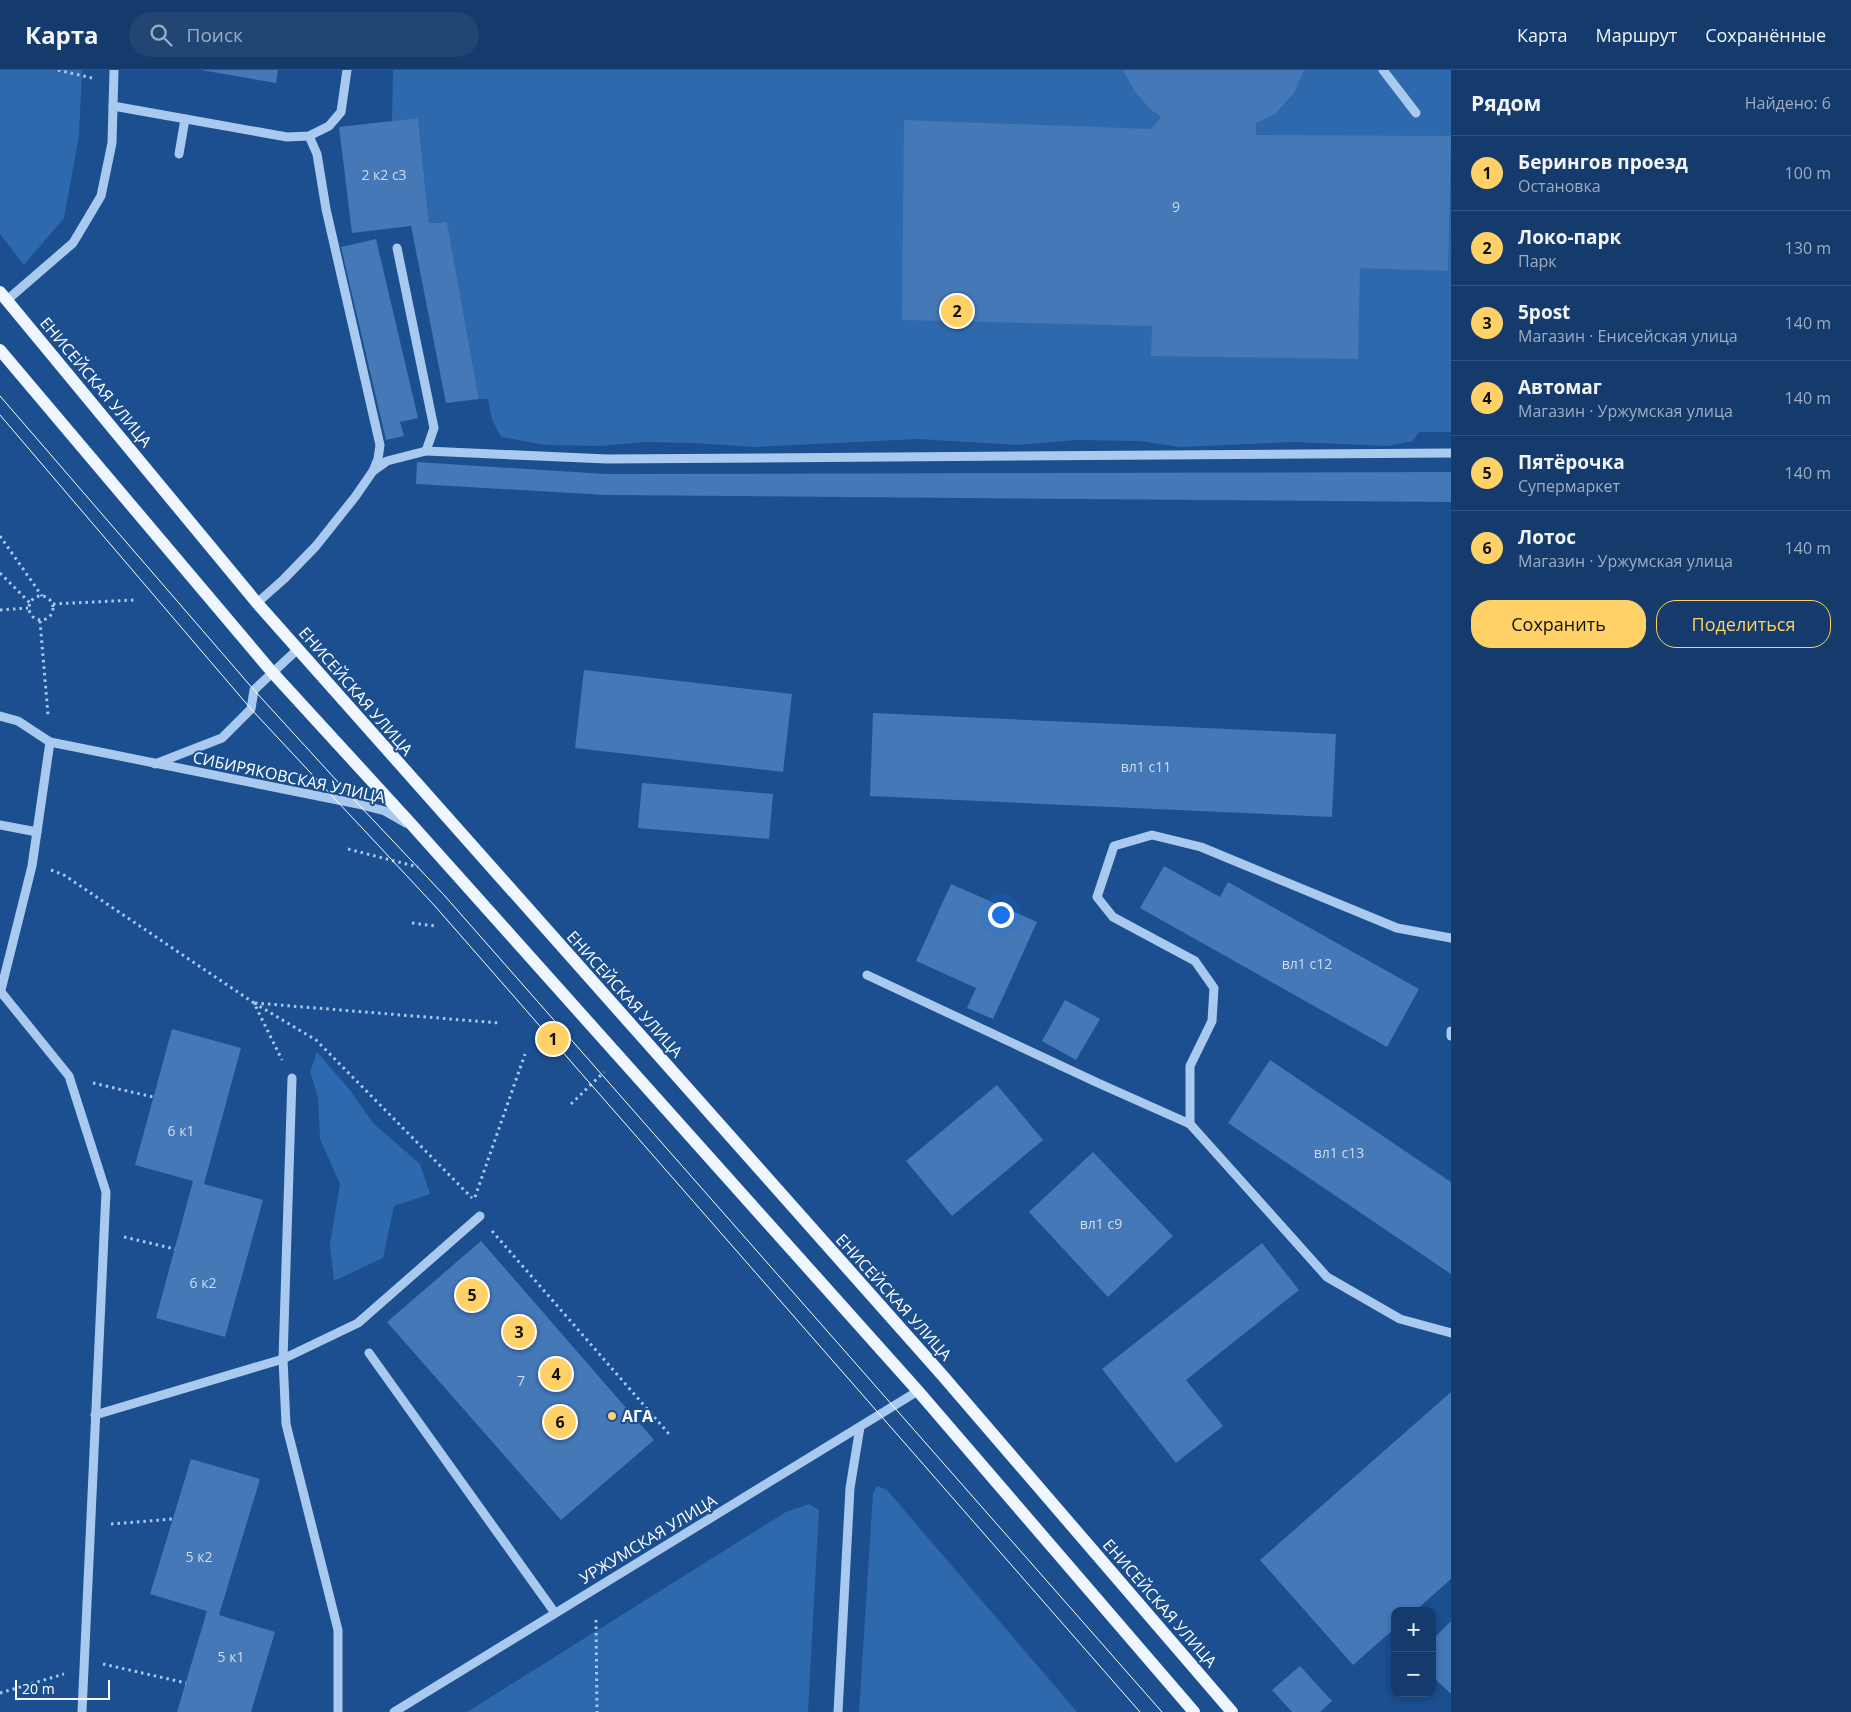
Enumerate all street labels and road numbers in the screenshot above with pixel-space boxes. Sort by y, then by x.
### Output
street label: ЕНИСЕЙСКАЯ УЛИЦА [35,312,158,452]
street label: ЕНИСЕЙСКАЯ УЛИЦА [294,622,418,761]
street label: СИБИРЯКОВСКАЯ УЛИЦА [191,746,388,808]
street label: ЕНИСЕЙСКАЯ УЛИЦА [562,926,688,1063]
street label: ЕНИСЕЙСКАЯ УЛИЦА [831,1229,957,1366]
street label: УРЖУМСКАЯ УЛИЦА [575,1489,722,1589]
street label: ЕНИСЕЙСКАЯ УЛИЦА [1098,1534,1222,1673]

